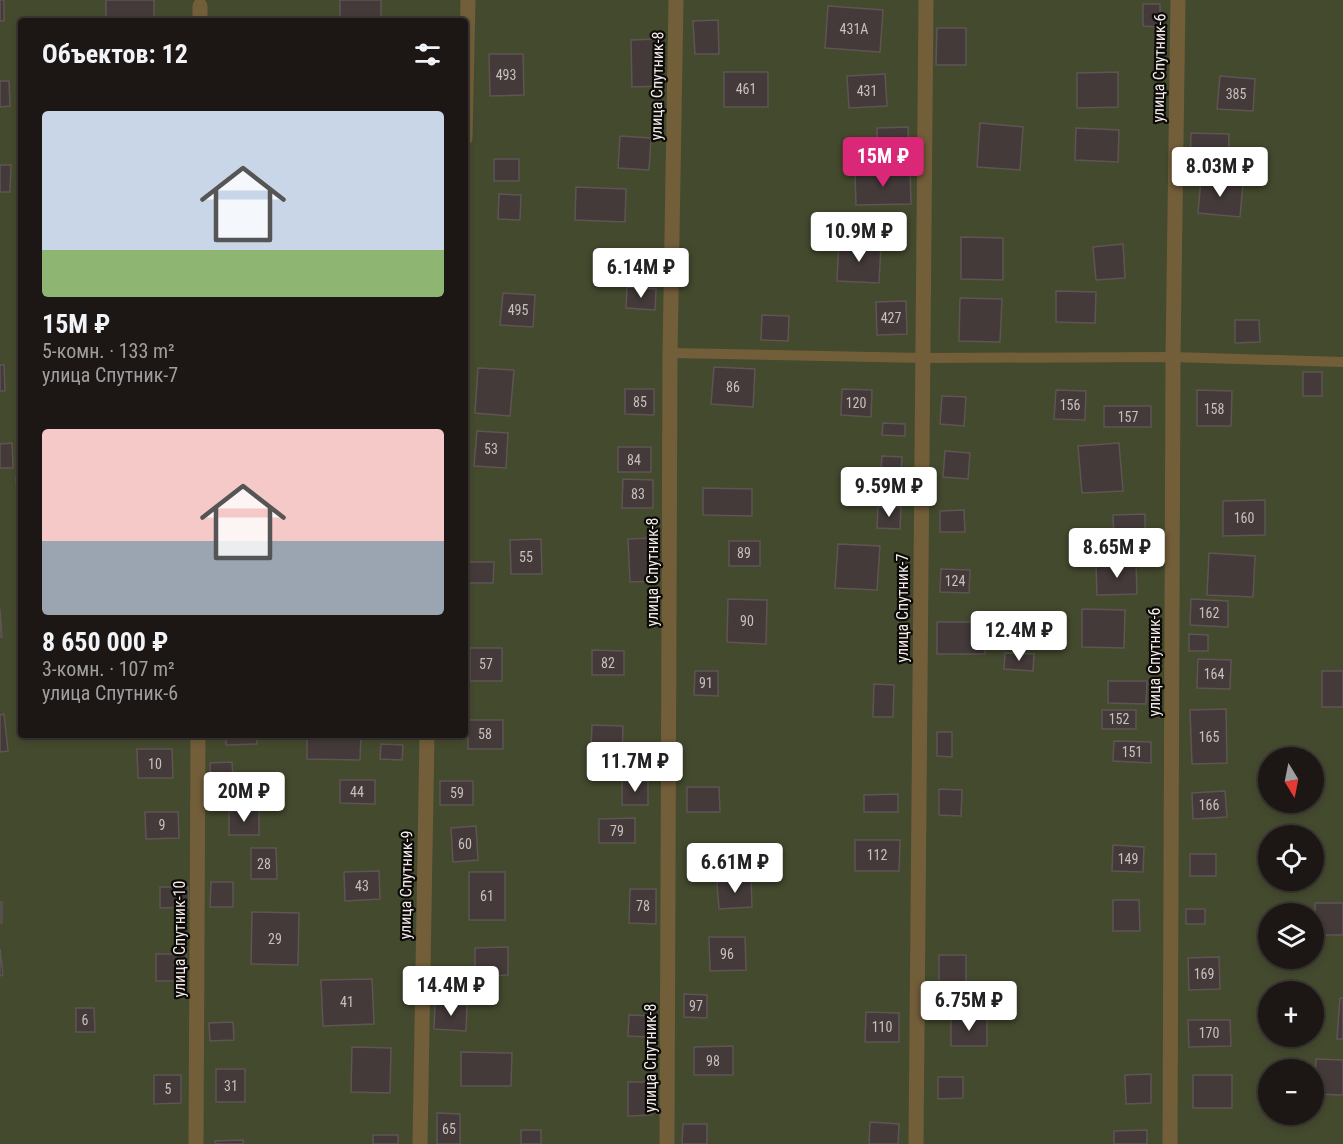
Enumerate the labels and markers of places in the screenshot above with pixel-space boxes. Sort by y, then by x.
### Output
pin: 15M ₽ [841,137,925,188]
pin: 8.03M ₽ [1165,147,1275,198]
pin: 10.9M ₽ [804,212,914,263]
pin: 6.14M ₽ [586,248,696,299]
pin: 9.59M ₽ [834,467,944,518]
pin: 8.65M ₽ [1062,528,1172,579]
pin: 12.4M ₽ [964,611,1074,662]
pin: 11.7M ₽ [580,742,690,793]
pin: 20M ₽ [202,772,286,823]
pin: 6.61M ₽ [680,843,790,894]
pin: 14.4M ₽ [396,966,506,1017]
pin: 6.75M ₽ [914,981,1024,1032]

